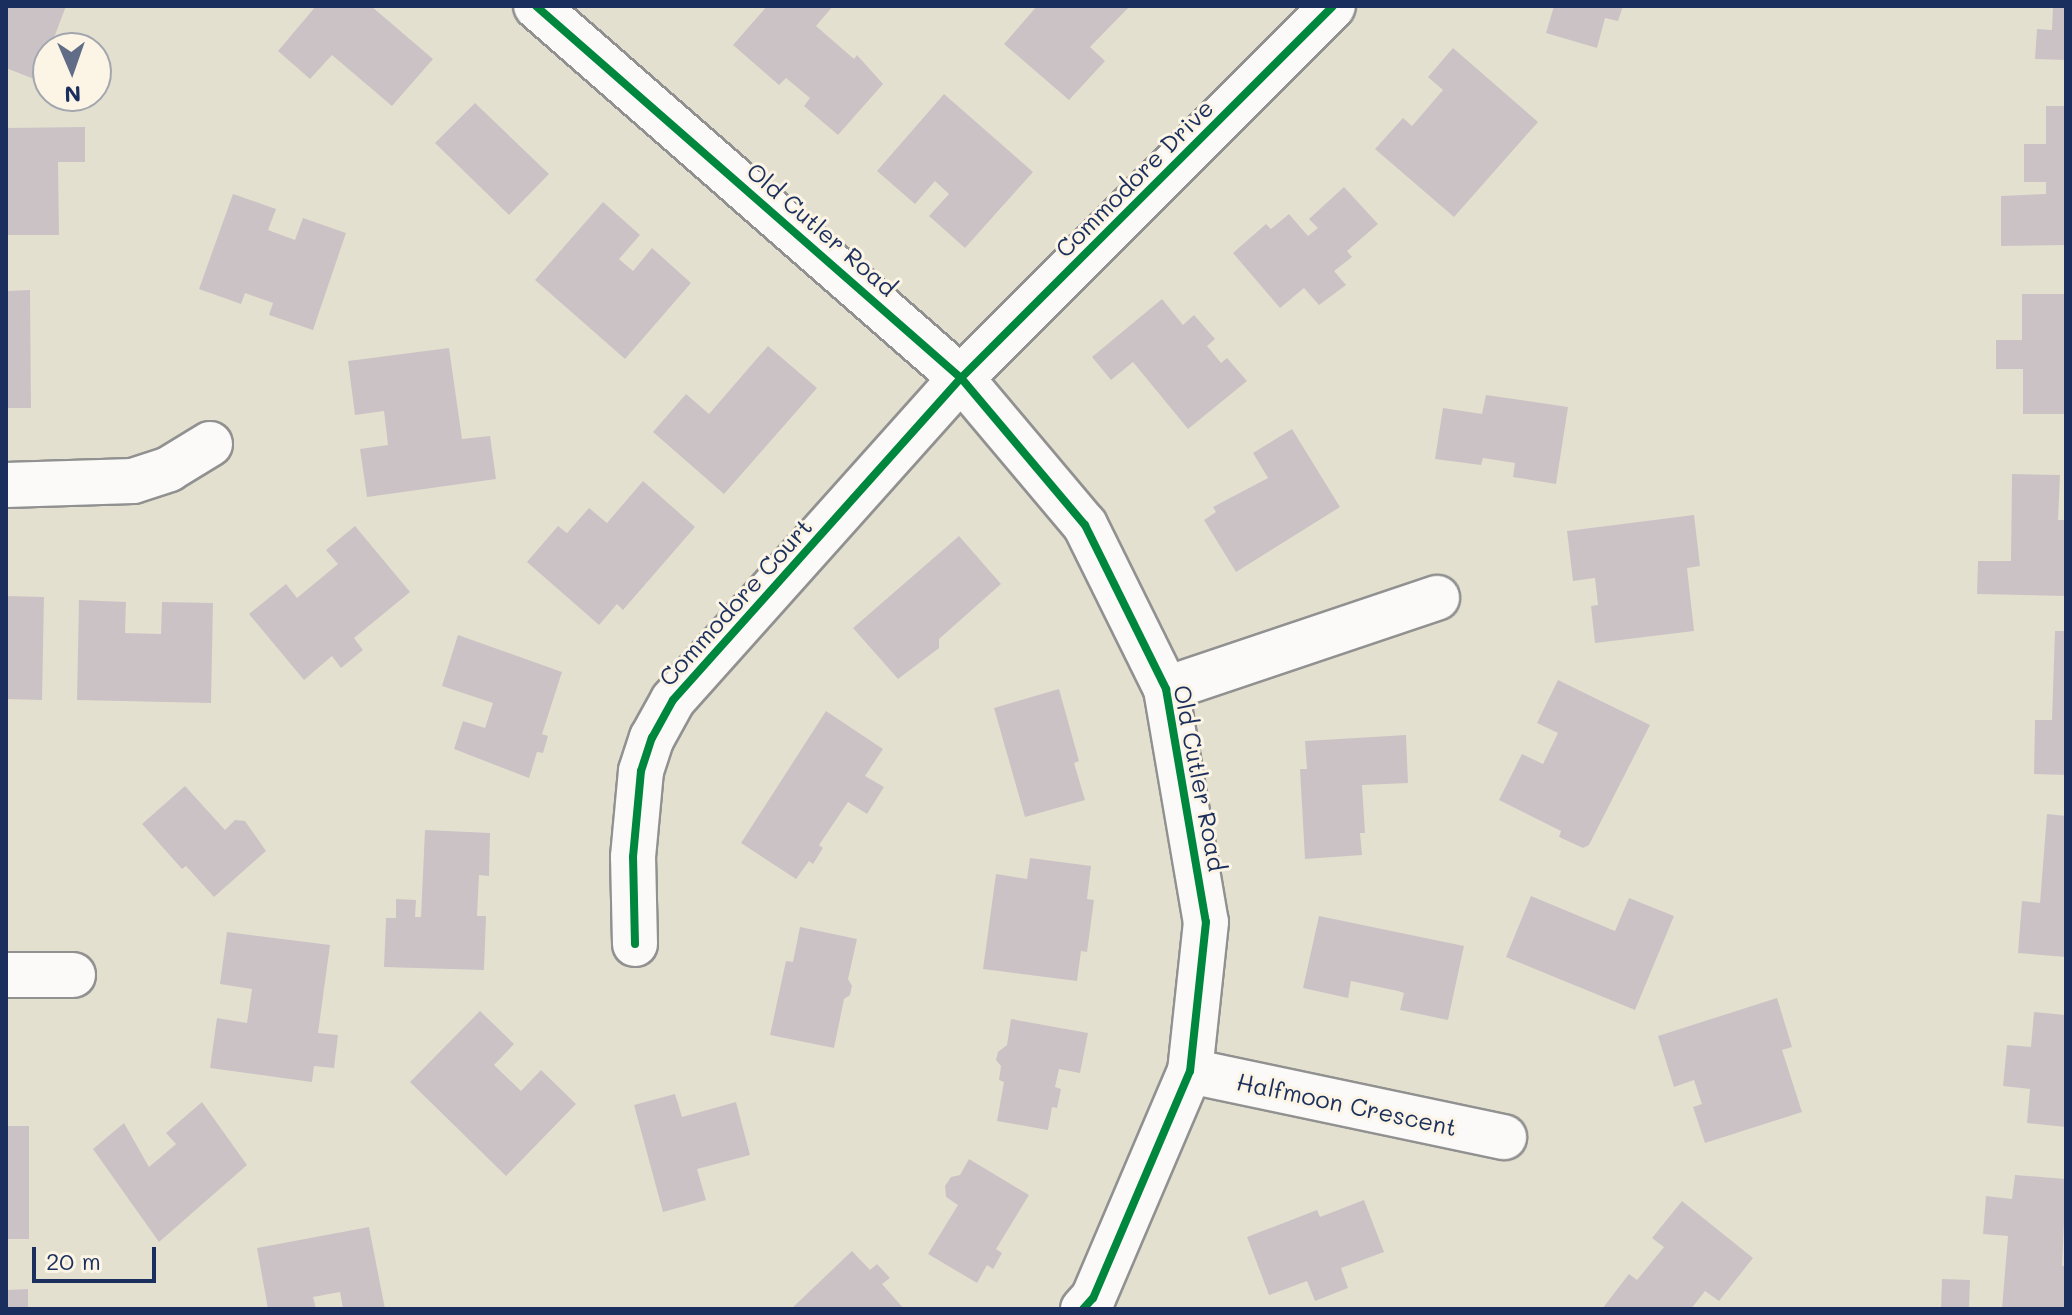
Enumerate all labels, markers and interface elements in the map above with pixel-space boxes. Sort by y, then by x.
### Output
north arrow [32,32,112,112]
text: N [64,80,82,109]
street label: Commodore Drive [1049,93,1219,263]
street label: Old Cutler Road [741,156,903,302]
street label: Commodore Court [652,512,818,692]
street label: Old Cutler Road [1168,682,1232,874]
street label: Halfmoon Crescent [1234,1067,1460,1141]
scale bar [36,1231,160,1281]
text: 20 m [46,1245,101,1276]

